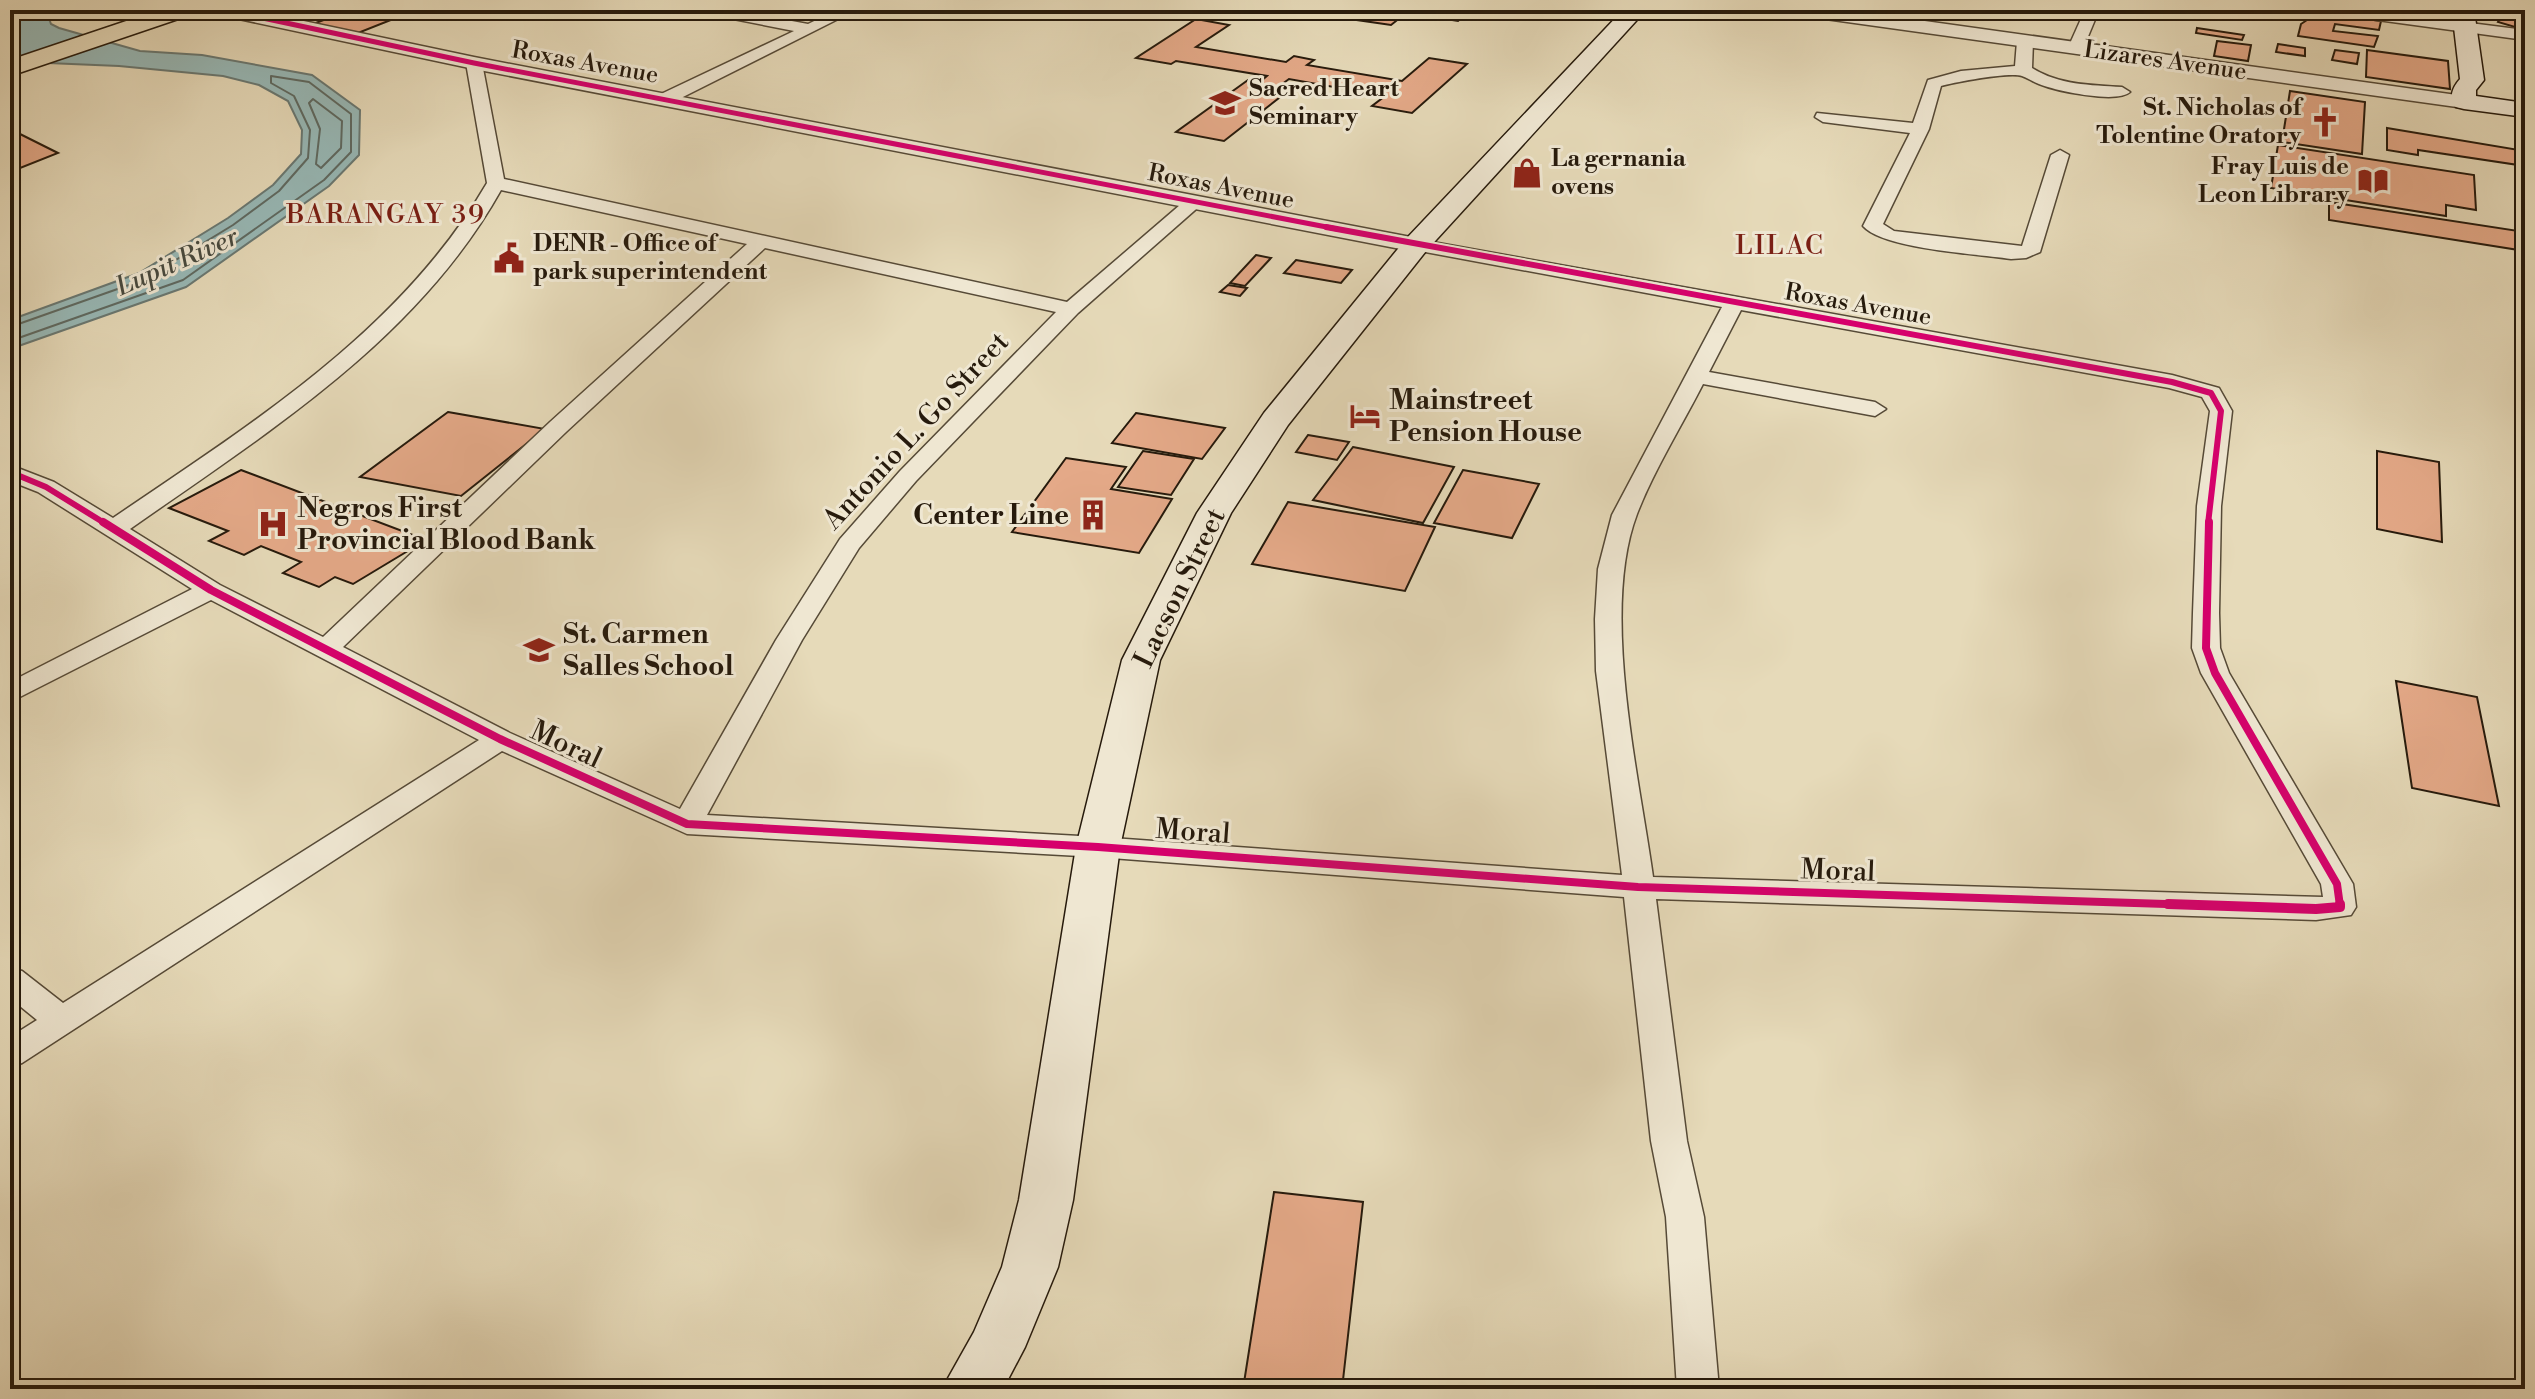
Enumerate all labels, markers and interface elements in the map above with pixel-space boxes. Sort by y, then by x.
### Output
street label: Roxas Avenue [509,35,661,91]
street label: Lizares Avenue [2082,35,2248,87]
place label: Sacred Heart Seminary [1249,74,1399,132]
school or university icon: Sacred Heart Seminary [1208,86,1242,120]
place label: St. Nicholas of Tolentine Oratory [2096,93,2304,151]
church icon: St. Nicholas of Tolentine Oratory [2308,105,2342,139]
place label: La gernania ovens [1551,144,1687,202]
place label: Fray Luis de Leon Library [2198,152,2350,210]
shop icon: La gernania ovens [1510,156,1544,190]
street label: Roxas Avenue [1145,158,1297,216]
library icon: Fray Luis de Leon Library [2356,164,2390,198]
district label: BARANGAY 39 [285,199,486,231]
water label: Lupit River [110,221,244,304]
place label: DENR - Office of park superintendent [533,229,768,287]
district label: LILAC [1735,230,1825,262]
public building icon: DENR - Office of park superintendent [492,241,526,275]
street label: Roxas Avenue [1782,277,1934,333]
street label: Antonio L. Go Street [815,325,1017,538]
place label: Mainstreet Pension House [1389,383,1582,450]
hotel icon: Mainstreet Pension House [1348,399,1382,433]
place label: Negros First Provincial Blood Bank [297,491,596,558]
place label: Center Line [913,498,1069,533]
building icon: Center Line [1076,498,1110,532]
street label: Lacson Street [1126,502,1234,674]
hospital icon: Negros First Provincial Blood Bank [256,507,290,541]
place label: St. Carmen Salles School [563,617,734,684]
school or university icon: St. Carmen Salles School [522,633,556,667]
street label: Moral [525,713,607,777]
street label: Moral [1154,812,1232,852]
street label: Moral [1800,852,1876,890]

